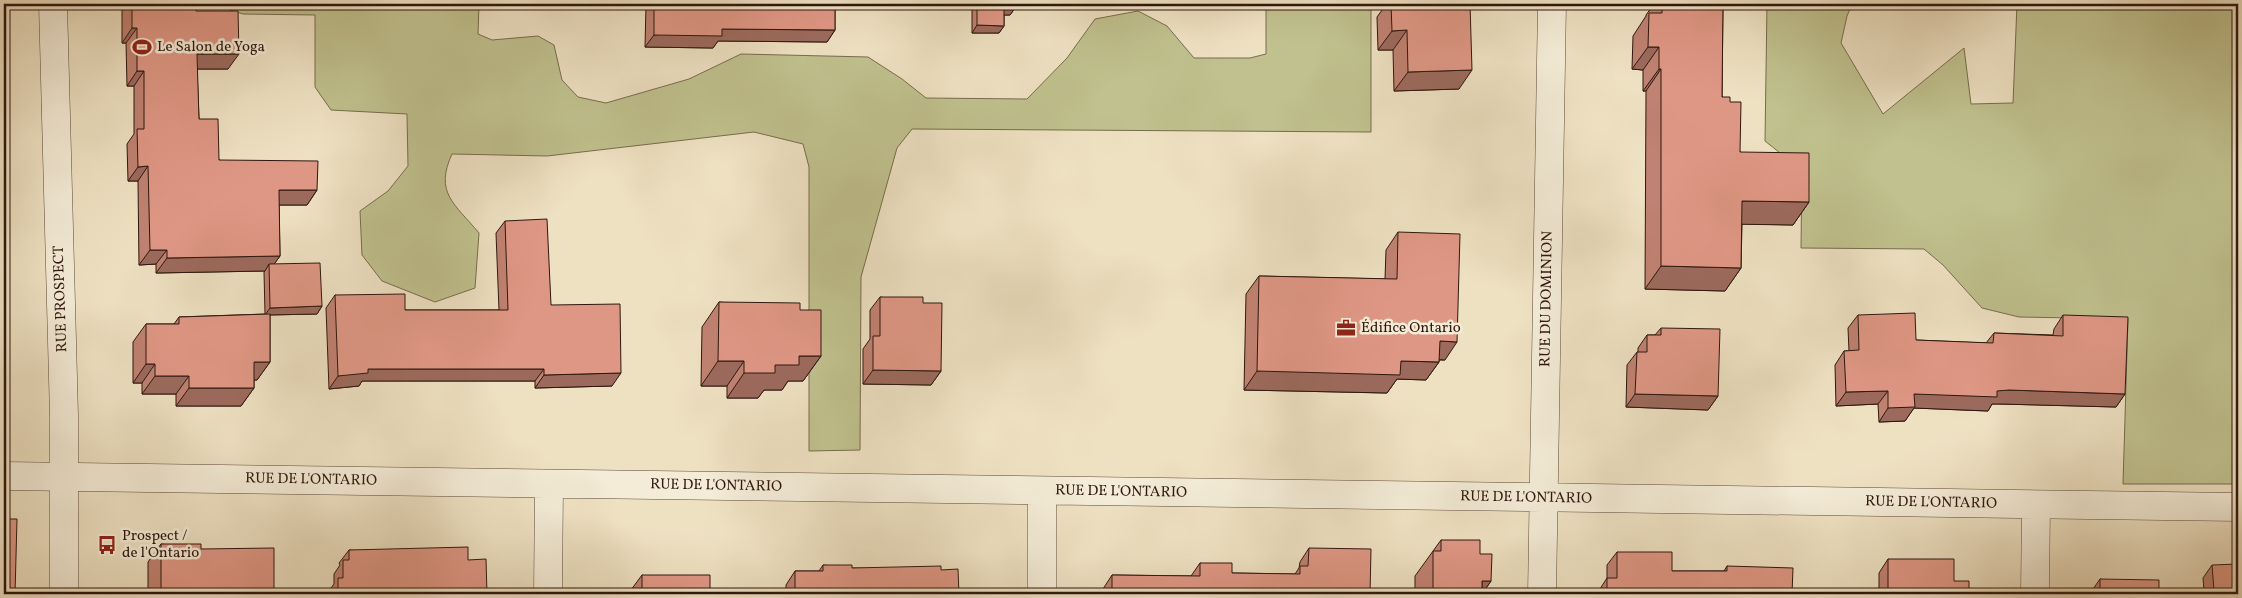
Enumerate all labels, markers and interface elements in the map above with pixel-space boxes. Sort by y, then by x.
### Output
sports icon: Le Salon de Yoga [131,36,153,58]
place label: Le Salon de Yoga [157,37,265,58]
street label: RUE DU DOMINION [1535,231,1559,367]
street label: RUE PROSPECT [49,245,73,353]
office icon: Édifice Ontario [1335,317,1357,339]
place label: Édifice Ontario [1361,318,1461,339]
street label: RUE DE L'ONTARIO [245,468,377,492]
street label: RUE DE L'ONTARIO [650,474,782,498]
street label: RUE DE L'ONTARIO [1055,480,1187,504]
street label: RUE DE L'ONTARIO [1460,486,1592,510]
street label: RUE DE L'ONTARIO [1865,491,1997,515]
place label: Prospect / de l'Ontario [122,526,199,564]
bus stop icon: Prospect / de l'Ontario [96,534,118,556]

